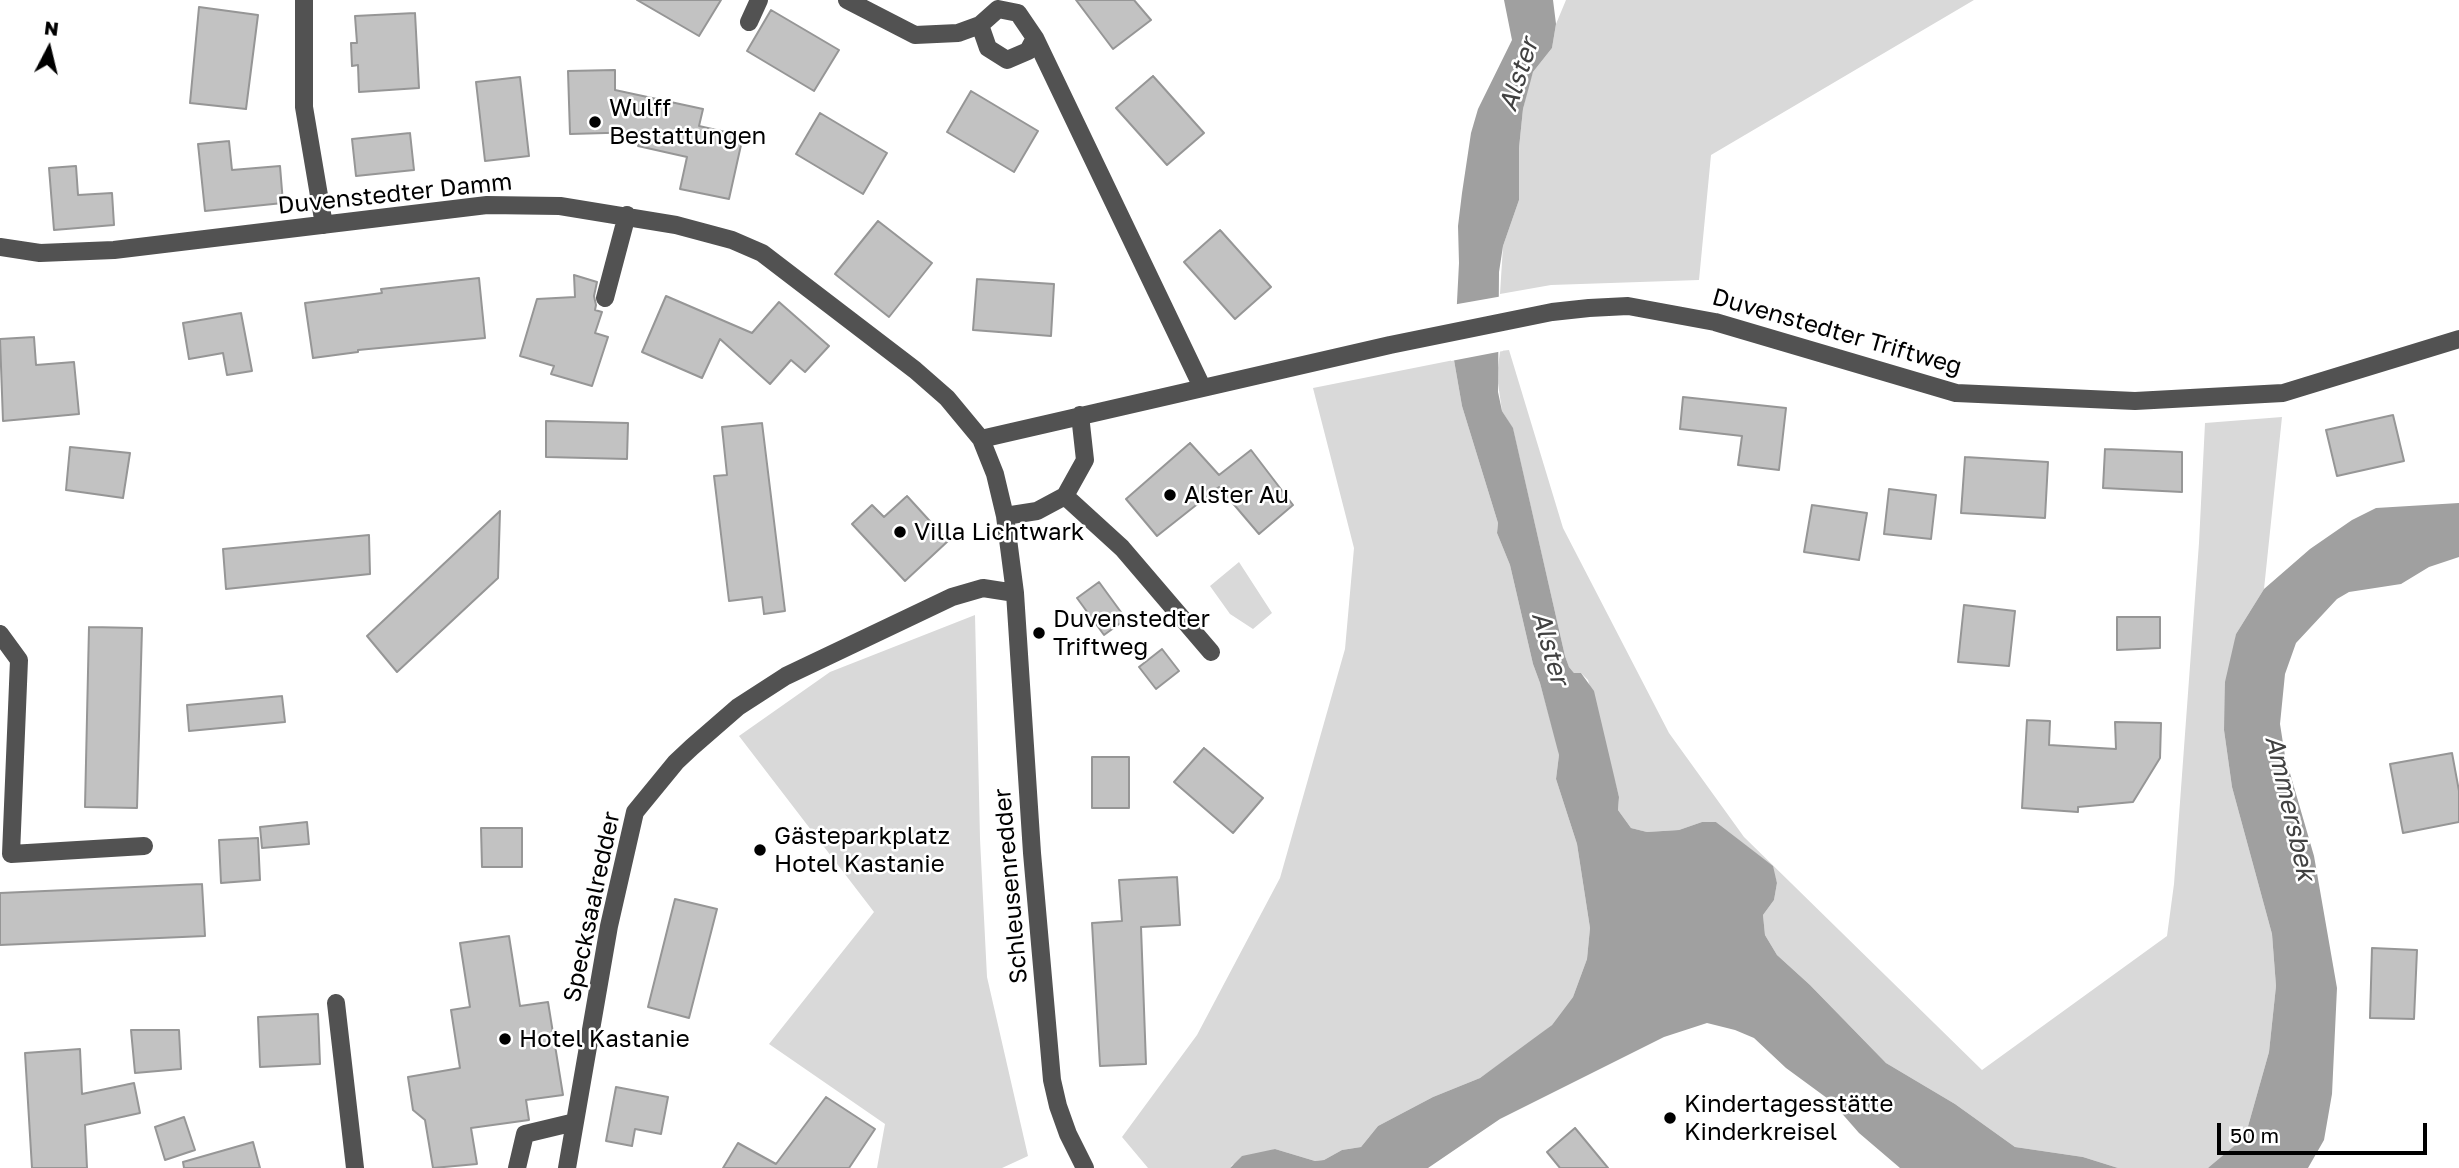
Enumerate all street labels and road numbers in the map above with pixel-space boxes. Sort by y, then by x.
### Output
street label: Duvenstedter Damm [276,167,514,221]
street label: Duvenstedter Triftweg [1709,283,1965,381]
street label: Schleusenredder [988,787,1034,985]
street label: Specksaalredder [558,809,626,1005]

